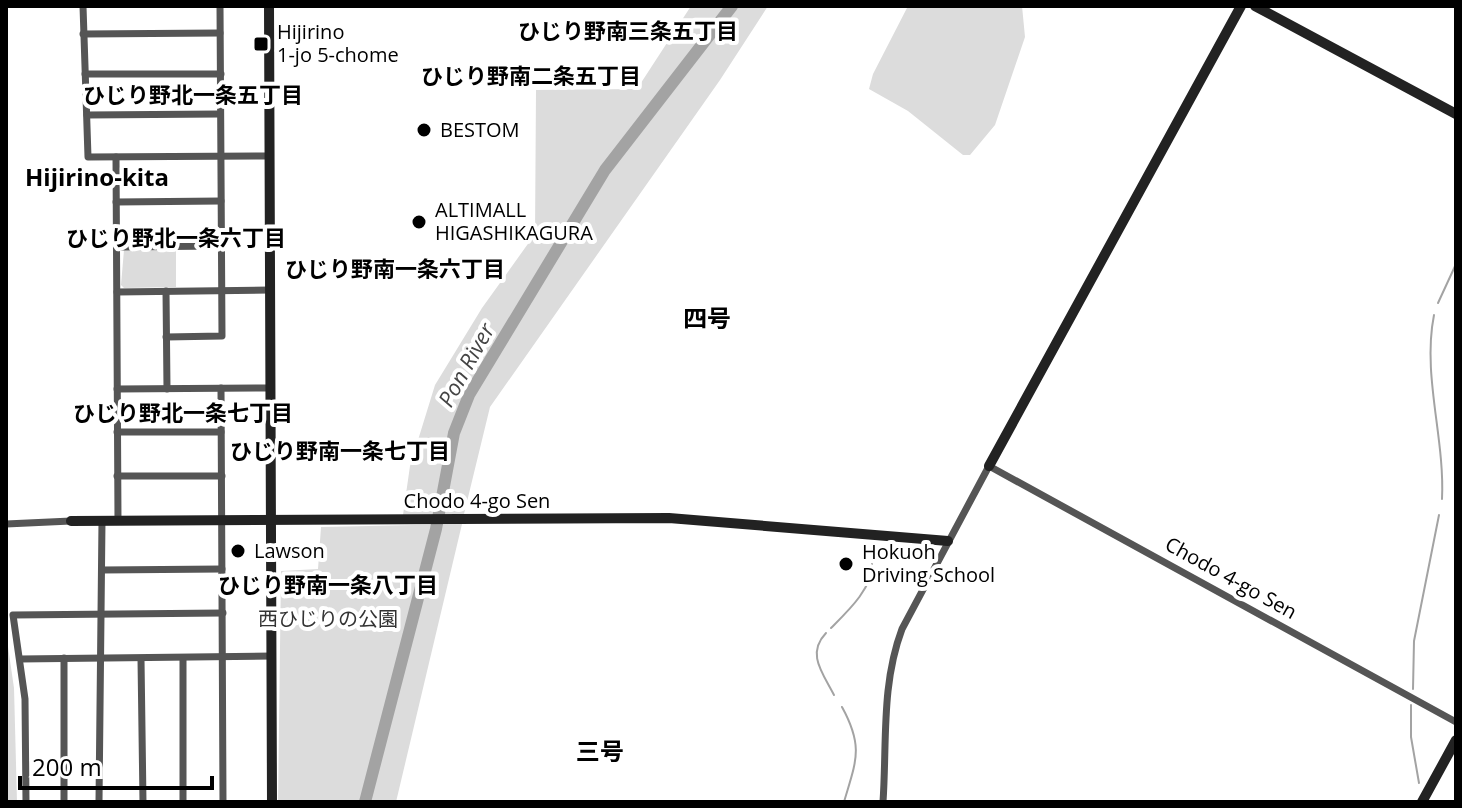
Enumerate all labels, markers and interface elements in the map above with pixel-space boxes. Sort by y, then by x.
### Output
district label: ひじり野南三条五丁目 [518,15,738,45]
place label: Hijirino 1-jo 5-chome [277,18,399,68]
marker: Hijirino 1-jo 5-chome [252,35,270,53]
district label: ひじり野南二条五丁目 [421,60,641,90]
district label: ひじり野北一条五丁目 [83,79,303,109]
place label: BESTOM [440,116,520,143]
marker: BESTOM [415,121,433,139]
district label: Hijirino-kita [25,160,169,193]
place label: ALTIMALL HIGASHIKAGURA [435,196,593,246]
marker: ALTIMALL HIGASHIKAGURA [410,213,428,231]
district label: ひじり野北一条六丁目 [66,222,286,252]
district label: ひじり野南一条六丁目 [285,253,505,283]
district label: 四号 [683,301,731,334]
water label: Pon River [430,316,501,412]
district label: ひじり野北一条七丁目 [73,397,293,427]
district label: ひじり野南一条七丁目 [230,435,450,465]
street label: Chodo 4-go Sen [404,487,550,514]
street label: Chodo 4-go Sen [1161,530,1302,625]
place label: Lawson [254,537,325,564]
place label: Hokuoh Driving School [862,538,995,588]
marker: Lawson [229,542,247,560]
marker: Hokuoh Driving School [837,555,855,573]
district label: ひじり野南一条八丁目 [218,569,438,599]
park label: 西ひじりの公園 [258,605,398,632]
district label: 三号 [576,734,624,767]
scale bar [20,740,212,790]
text: 200 m [32,750,102,783]

